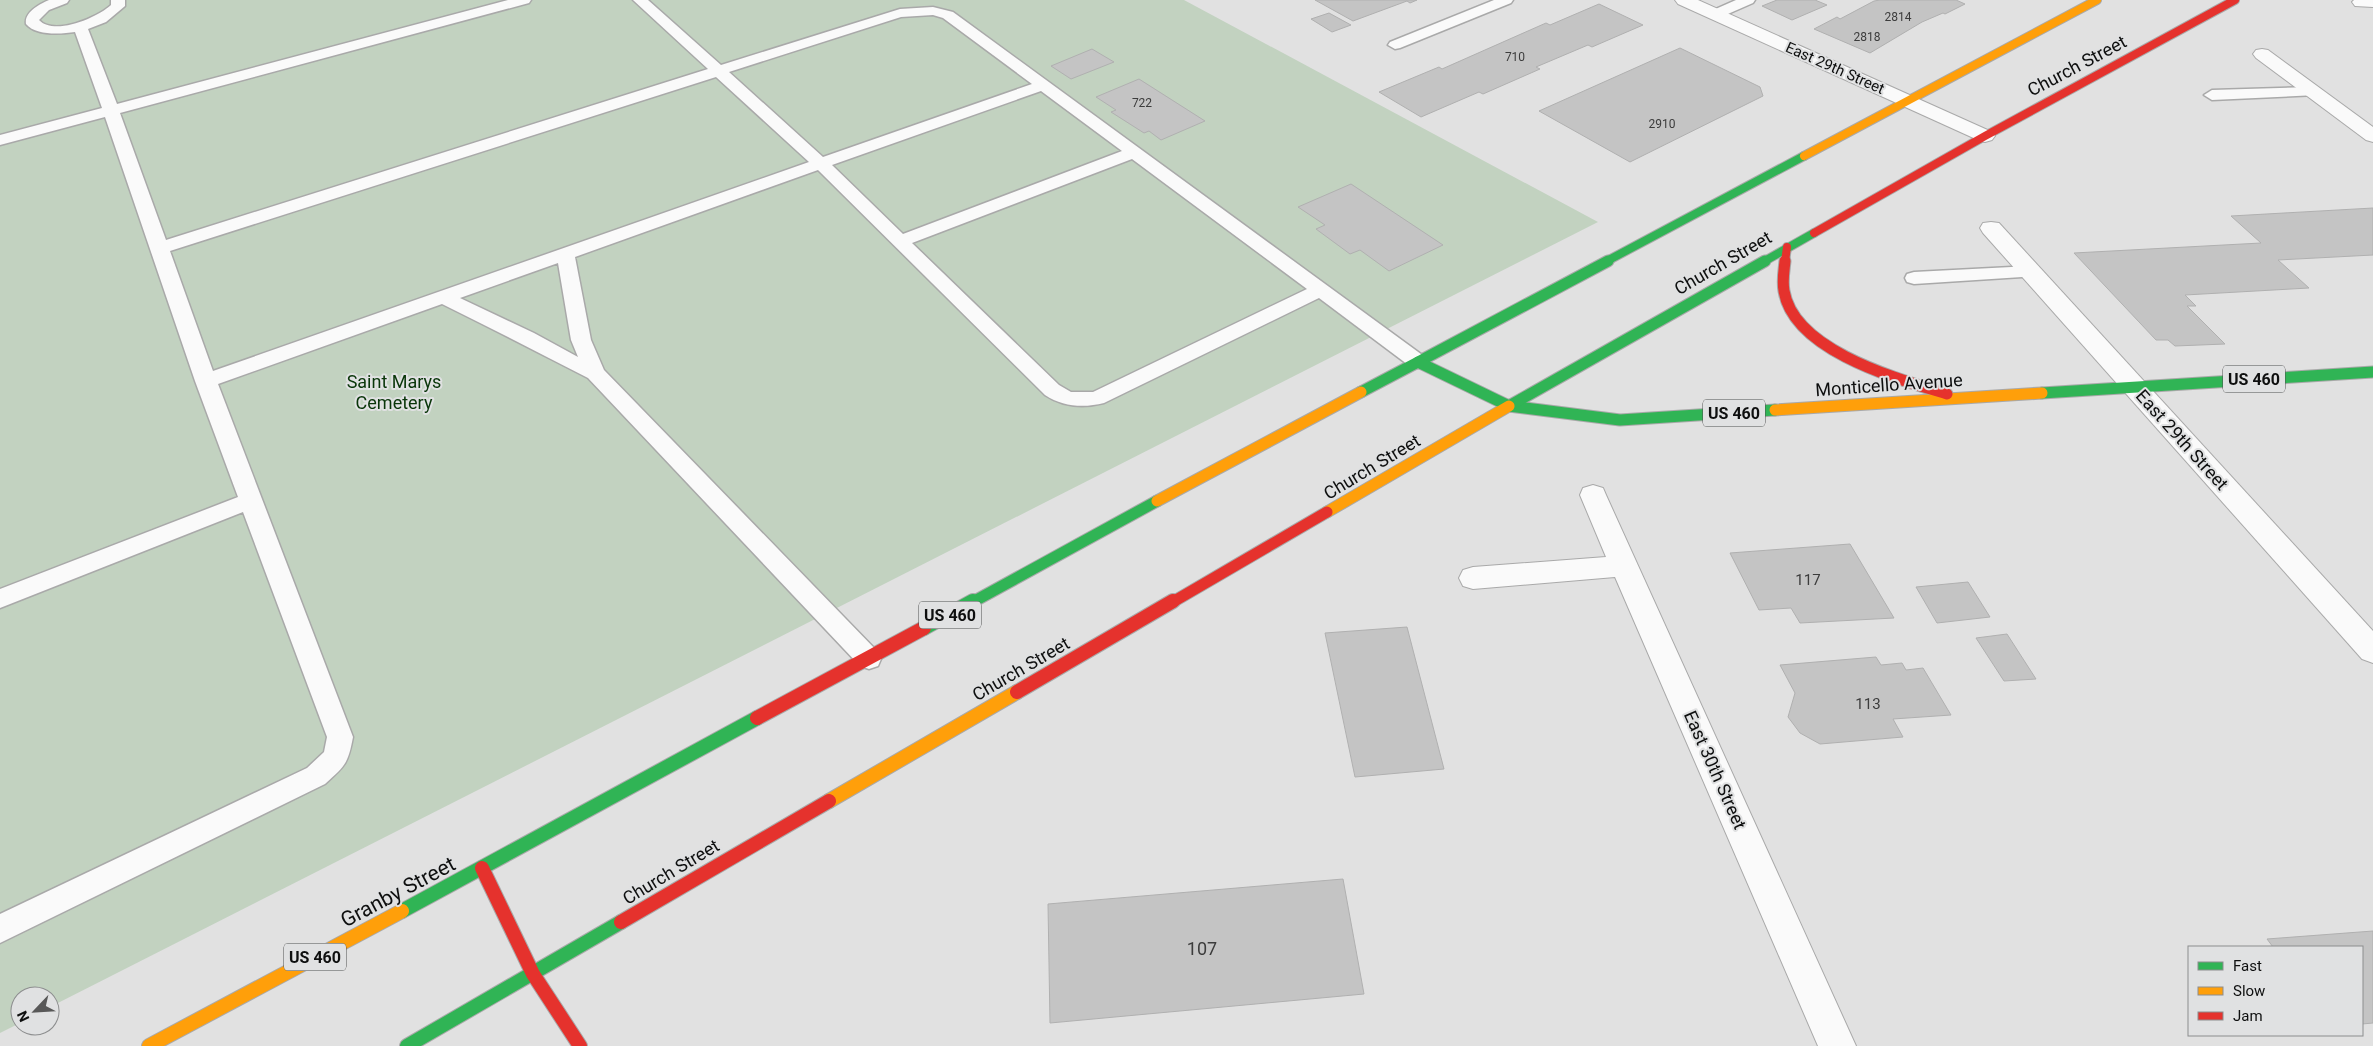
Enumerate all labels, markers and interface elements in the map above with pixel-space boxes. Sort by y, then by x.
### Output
house number: 2814 [1885,10,1912,24]
house number: 2818 [1854,30,1881,44]
street label: Church Street [2024,31,2130,100]
street label: East 29th Street [1783,38,1887,98]
house number: 710 [1505,50,1525,64]
house number: 722 [1132,96,1152,110]
house number: 2910 [1649,117,1676,131]
street label: Church Street [1670,226,1775,299]
road number: US 460 [2223,366,2285,392]
street label: Monticello Avenue [1815,369,1963,400]
park label: Saint Marys Cemetery [347,371,441,413]
street label: East 29th Street [2132,385,2233,494]
road number: US 460 [1703,399,1765,426]
street label: Church Street [1320,430,1424,504]
house number: 117 [1795,571,1821,589]
road number: US 460 [919,602,981,628]
street label: Church Street [968,632,1073,705]
house number: 113 [1855,695,1881,713]
street label: East 30th Street [1680,707,1751,832]
street label: Church Street [619,835,723,909]
street label: Granby Street [337,852,459,932]
house number: 107 [1187,938,1217,959]
road number: US 460 [284,944,346,970]
legend [2188,946,2363,1036]
text: Fast [2233,957,2262,975]
text: Slow [2233,982,2265,1000]
north arrow [10,986,60,1036]
text: Jam [2233,1007,2263,1025]
text: N [14,1009,33,1024]

